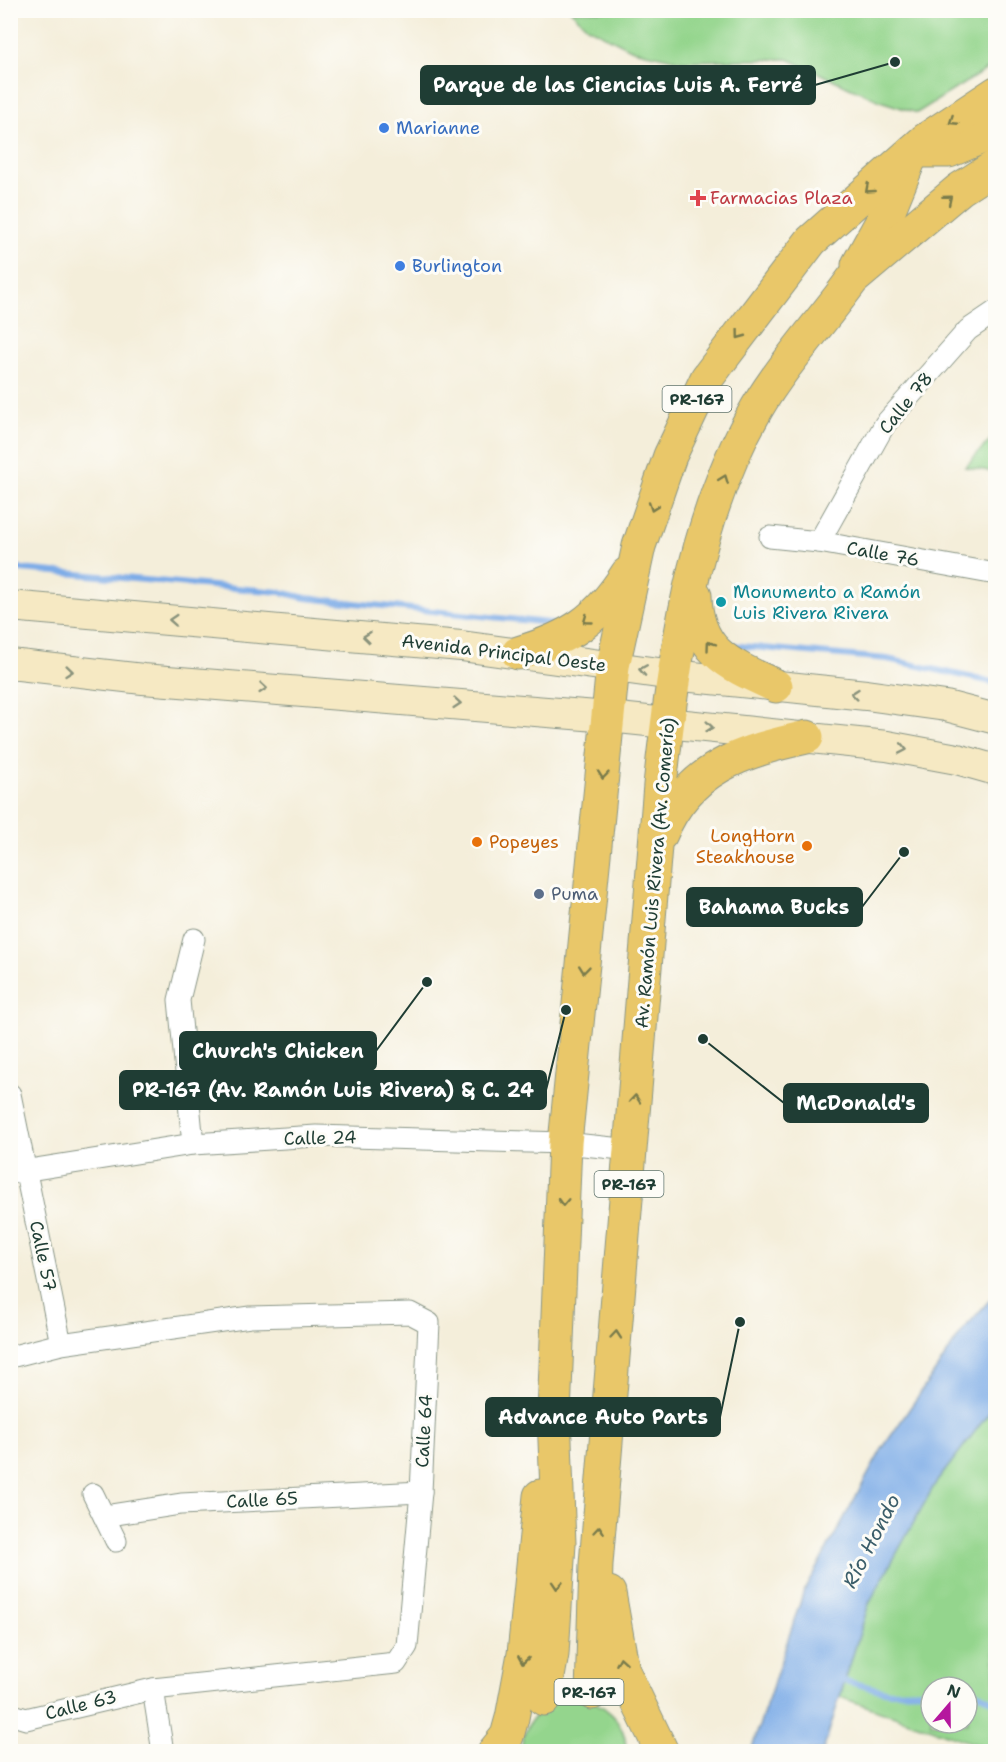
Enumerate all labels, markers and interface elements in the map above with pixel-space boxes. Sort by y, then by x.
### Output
callout: Parque de las Ciencias Luis A. Ferré [421,66,815,104]
text: Parque de las Ciencias Luis A. Ferré [433,72,803,98]
one-way arrow [949,114,960,125]
place label: Marianne [396,116,480,140]
marker: Marianne [377,121,391,135]
one-way arrow [865,182,876,193]
place label: Farmacias Plaza [710,186,853,210]
marker: Farmacias Plaza [691,191,705,205]
one-way arrow [941,195,952,206]
place label: Burlington [412,254,502,278]
marker: Burlington [393,259,407,273]
one-way arrow [737,328,748,339]
street label: Calle 78 [874,367,938,439]
road number: PR-167 [662,386,732,412]
one-way arrow [717,474,729,485]
one-way arrow [647,501,660,512]
street label: Calle 76 [845,536,921,572]
place label: Monumento a Ramón Luis Rivera Rivera [733,580,921,625]
marker: Monumento a Ramón Luis Rivera Rivera [714,595,728,609]
one-way arrow [583,613,594,624]
one-way arrow [168,614,177,627]
street label: Avenida Principal Oeste [400,629,608,677]
one-way arrow [362,631,371,644]
one-way arrow [706,640,717,651]
one-way arrow [64,664,73,677]
one-way arrow [638,665,647,677]
one-way arrow [258,682,267,695]
one-way arrow [851,688,860,701]
one-way arrow [453,696,462,709]
street label: Av. Ramón Luis Rivera (Av. Comerío) [629,717,681,1029]
one-way arrow [705,720,714,733]
one-way arrow [898,742,908,755]
one-way arrow [598,770,610,779]
place label: LongHorn Steakhouse [696,824,795,869]
place label: Popeyes [489,830,559,854]
marker: Popeyes [470,835,484,849]
marker: LongHorn Steakhouse [800,839,814,853]
place label: Puma [551,882,598,906]
marker: Puma [532,887,546,901]
callout: Bahama Bucks [687,888,862,926]
text: Bahama Bucks [699,894,849,920]
one-way arrow [578,964,590,973]
callout: Church's Chicken [180,1032,376,1070]
text: Church's Chicken [192,1038,364,1064]
callout: PR-167 (Av. Ramón Luis Rivera) & C. 24 [120,1071,546,1109]
text: PR-167 (Av. Ramón Luis Rivera) & C. 24 [132,1077,534,1103]
callout: McDonald's [784,1084,928,1122]
text: McDonald's [796,1090,916,1116]
one-way arrow [629,1095,642,1104]
street label: Calle 24 [283,1125,357,1151]
road number: PR-167 [594,1171,664,1197]
one-way arrow [557,1197,569,1206]
street label: Calle 57 [24,1218,62,1294]
one-way arrow [609,1331,622,1340]
street label: Calle 64 [410,1394,438,1468]
callout: Advance Auto Parts [486,1398,720,1436]
text: Advance Auto Parts [498,1404,708,1430]
street label: Calle 65 [226,1486,298,1514]
water label: Río Hondo [836,1490,906,1592]
one-way arrow [592,1525,605,1534]
one-way arrow [550,1581,563,1590]
one-way arrow [517,1655,529,1665]
one-way arrow [615,1656,628,1666]
north arrow [919,1675,979,1735]
road number: PR-167 [554,1679,624,1705]
text: N [944,1679,964,1703]
street label: Calle 63 [43,1685,119,1725]

